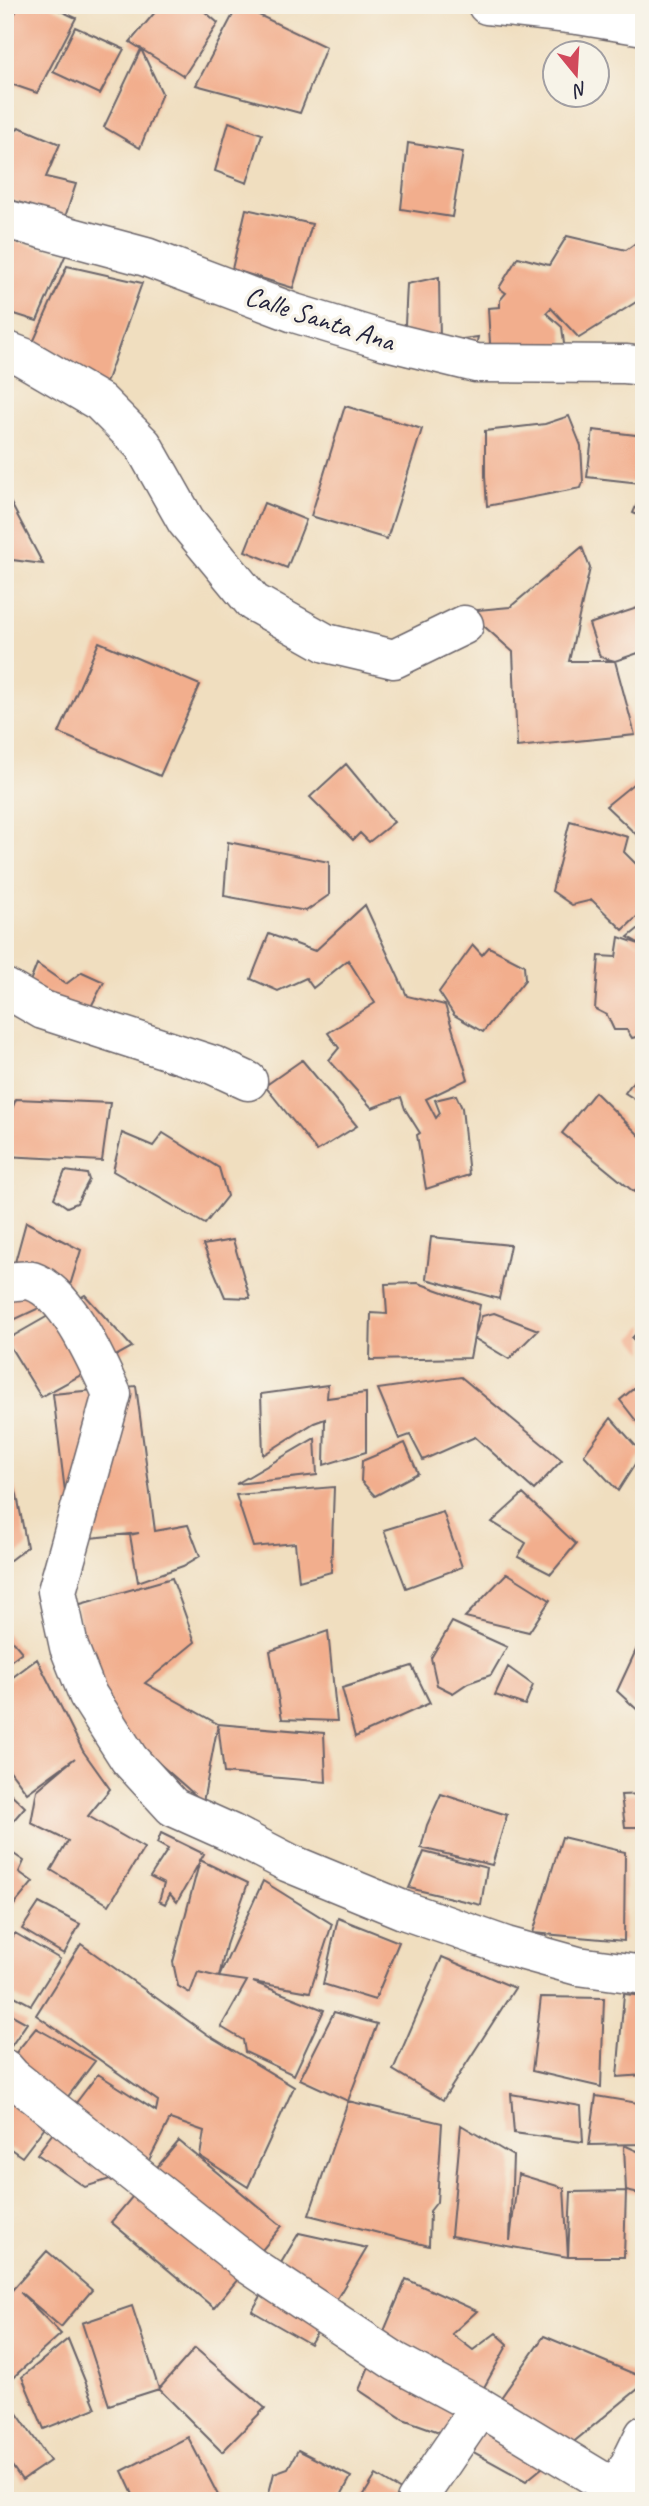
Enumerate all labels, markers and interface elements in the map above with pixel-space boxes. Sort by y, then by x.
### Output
north arrow [540,38,610,108]
text: N [569,76,590,103]
street label: Calle Santa Ana [241,277,401,359]

